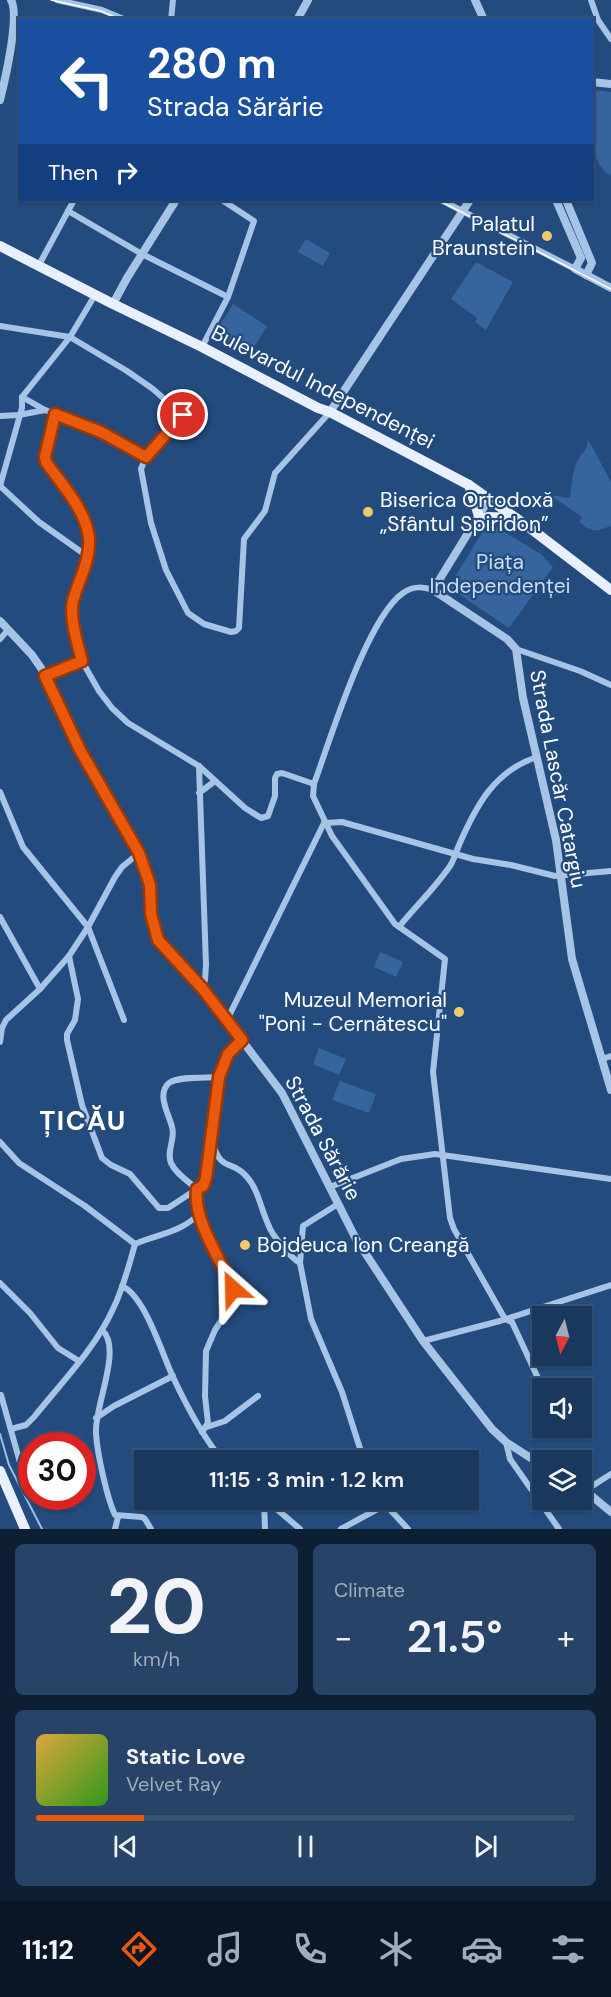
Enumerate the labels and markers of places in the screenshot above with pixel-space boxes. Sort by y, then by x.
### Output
place label: Palatul Braunstein [432,210,535,262]
marker: Palatul Braunstein [540,229,554,243]
pin [157,389,208,440]
place label: Biserica Ortodoxă „Sfântul Spiridon” [380,486,553,538]
marker: Biserica Ortodoxă „Sfântul Spiridon” [361,505,375,519]
place label: Muzeul Memorial "Poni - Cernătescu" [259,986,447,1038]
marker: Muzeul Memorial "Poni - Cernătescu" [452,1005,466,1019]
place label: Bojdeuca Ion Creangă [257,1231,469,1259]
marker: Bojdeuca Ion Creangă [238,1238,252,1252]

